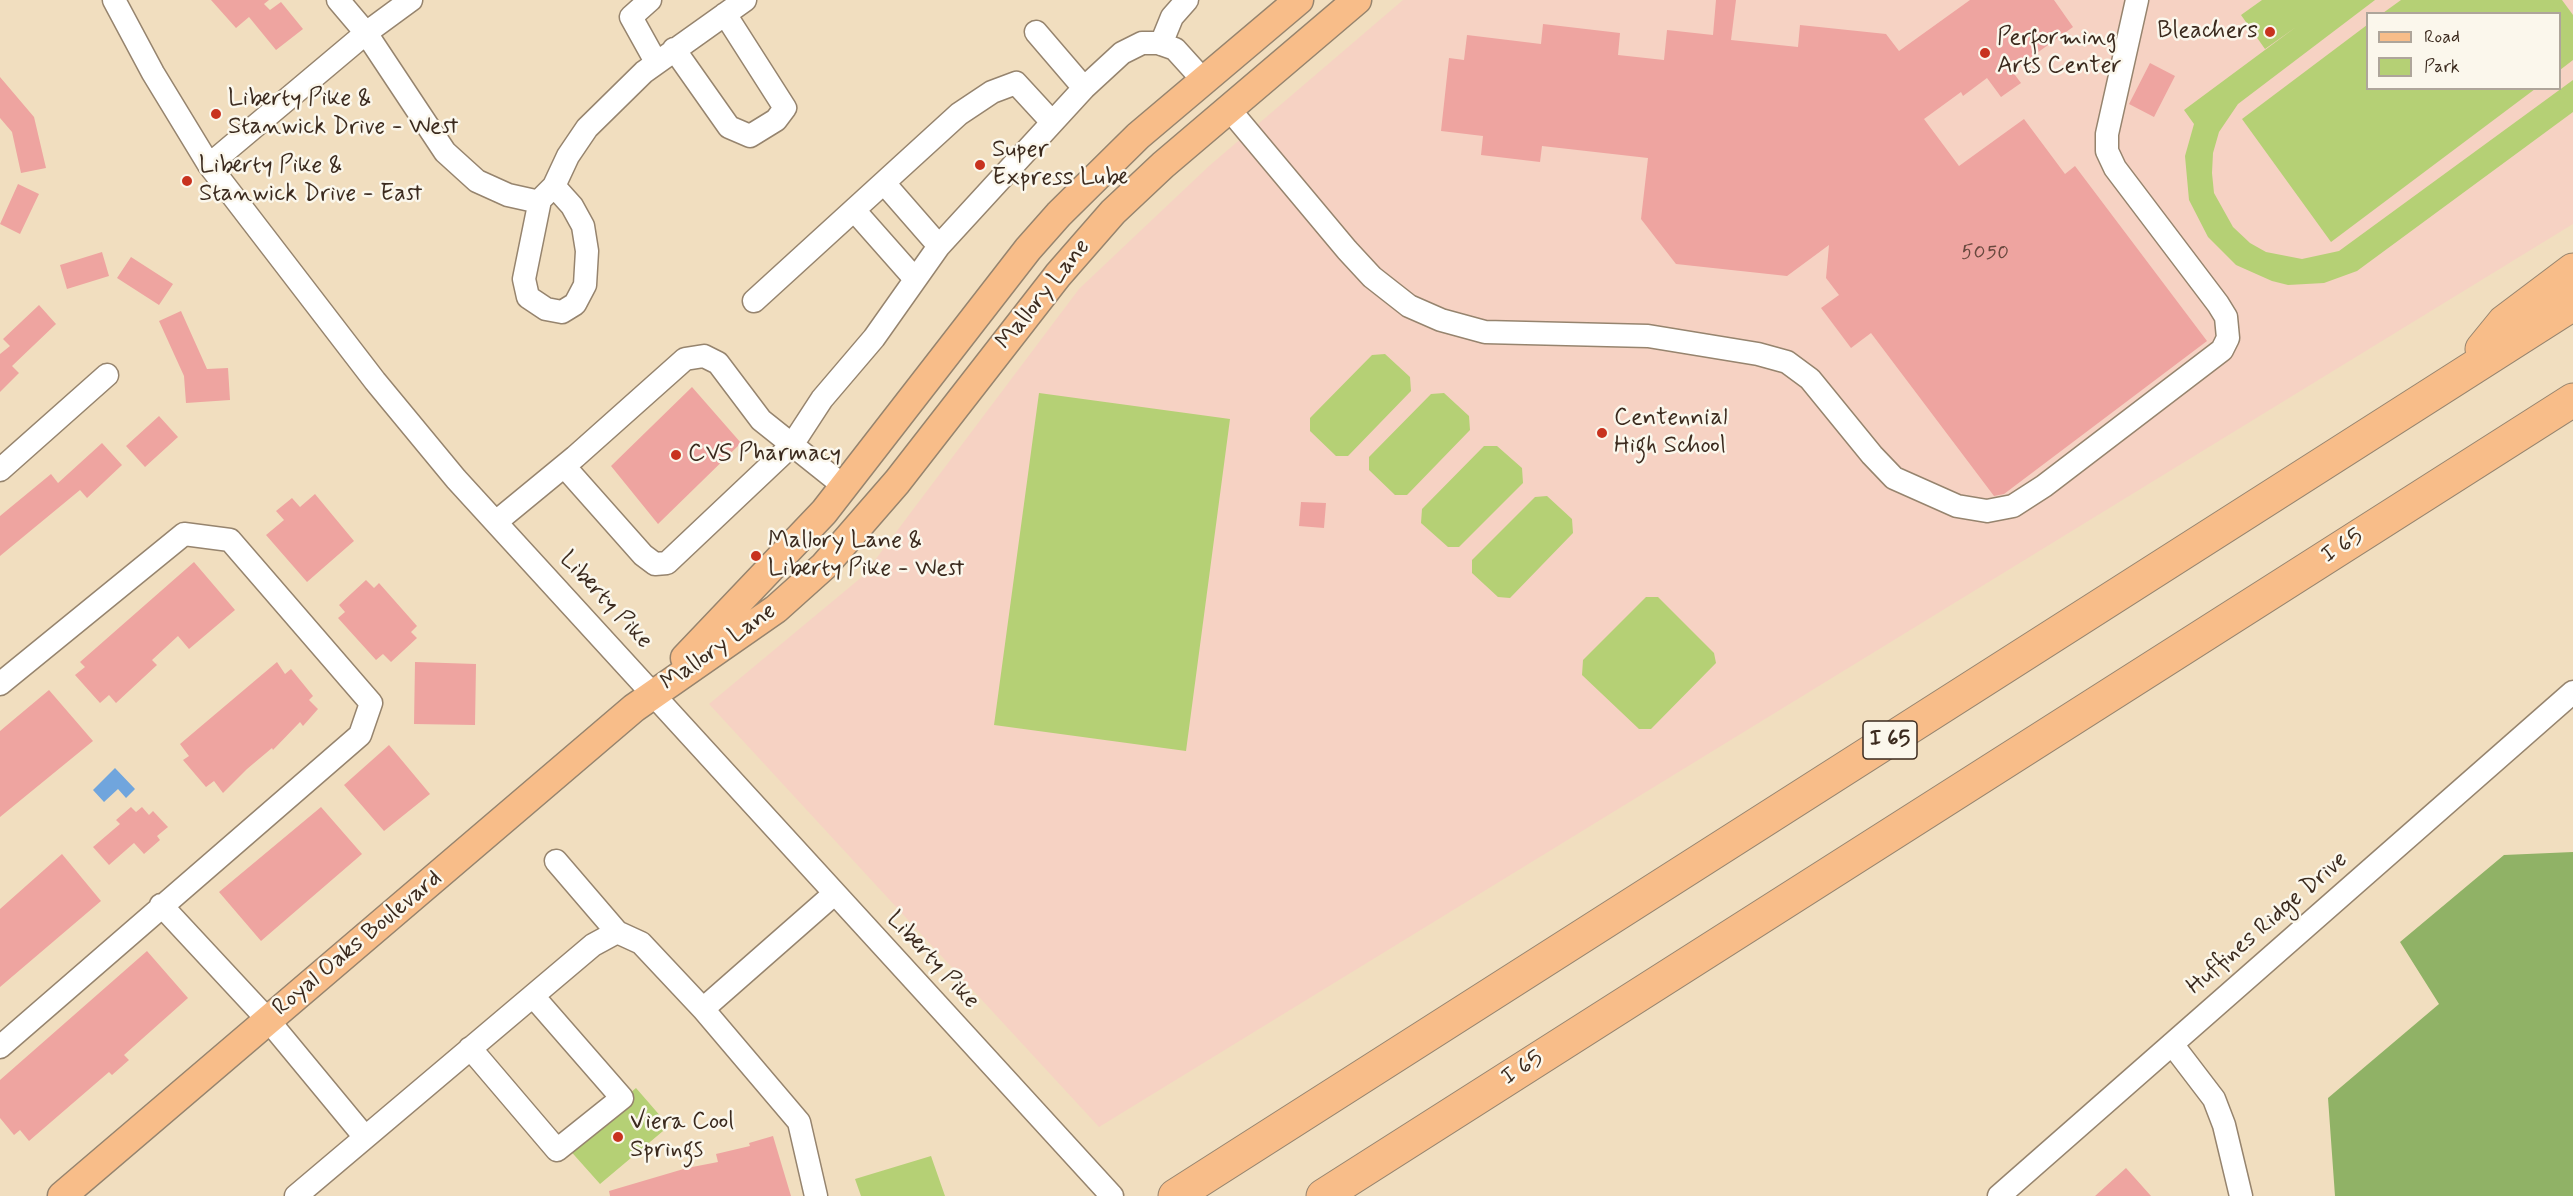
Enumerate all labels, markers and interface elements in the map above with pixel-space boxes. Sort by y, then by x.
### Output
legend [2366,12,2561,90]
place label: Bleachers [2157,18,2258,46]
place label: Performing Arts Center [1997,25,2122,81]
marker: Bleachers [2263,25,2277,39]
text: Road [2424,25,2460,49]
marker: Performing Arts Center [1978,46,1992,60]
text: Park [2424,55,2460,79]
place label: Liberty Pike & Stanwick Drive - West [228,86,458,142]
marker: Liberty Pike & Stanwick Drive - West [209,107,223,121]
place label: Super Express Lube [992,137,1128,193]
place label: Liberty Pike & Stanwick Drive - East [199,153,422,209]
marker: Super Express Lube [973,158,987,172]
marker: Liberty Pike & Stanwick Drive - East [180,174,194,188]
street label: Mallory Lane [991,234,1097,356]
house number: 5050 [1961,241,2009,267]
place label: Centennial High School [1614,405,1728,461]
marker: Centennial High School [1595,426,1609,440]
place label: CVS Pharmacy [688,441,841,469]
marker: CVS Pharmacy [669,448,683,462]
street label: I 65 [2317,523,2369,571]
place label: Mallory Lane & Liberty Pike - West [768,528,964,584]
street label: Liberty Pike [552,546,658,656]
marker: Mallory Lane & Liberty Pike - West [749,549,763,563]
street label: Mallory Lane [656,598,782,698]
road number: I 65 [1863,721,1917,759]
street label: Huffines Ridge Drive [2182,846,2354,1002]
street label: Royal Oaks Boulevard [268,865,448,1023]
street label: Liberty Pike [879,906,985,1016]
street label: I 65 [1497,1045,1549,1093]
place label: Viera Cool Springs [630,1109,734,1165]
marker: Viera Cool Springs [611,1130,625,1144]

